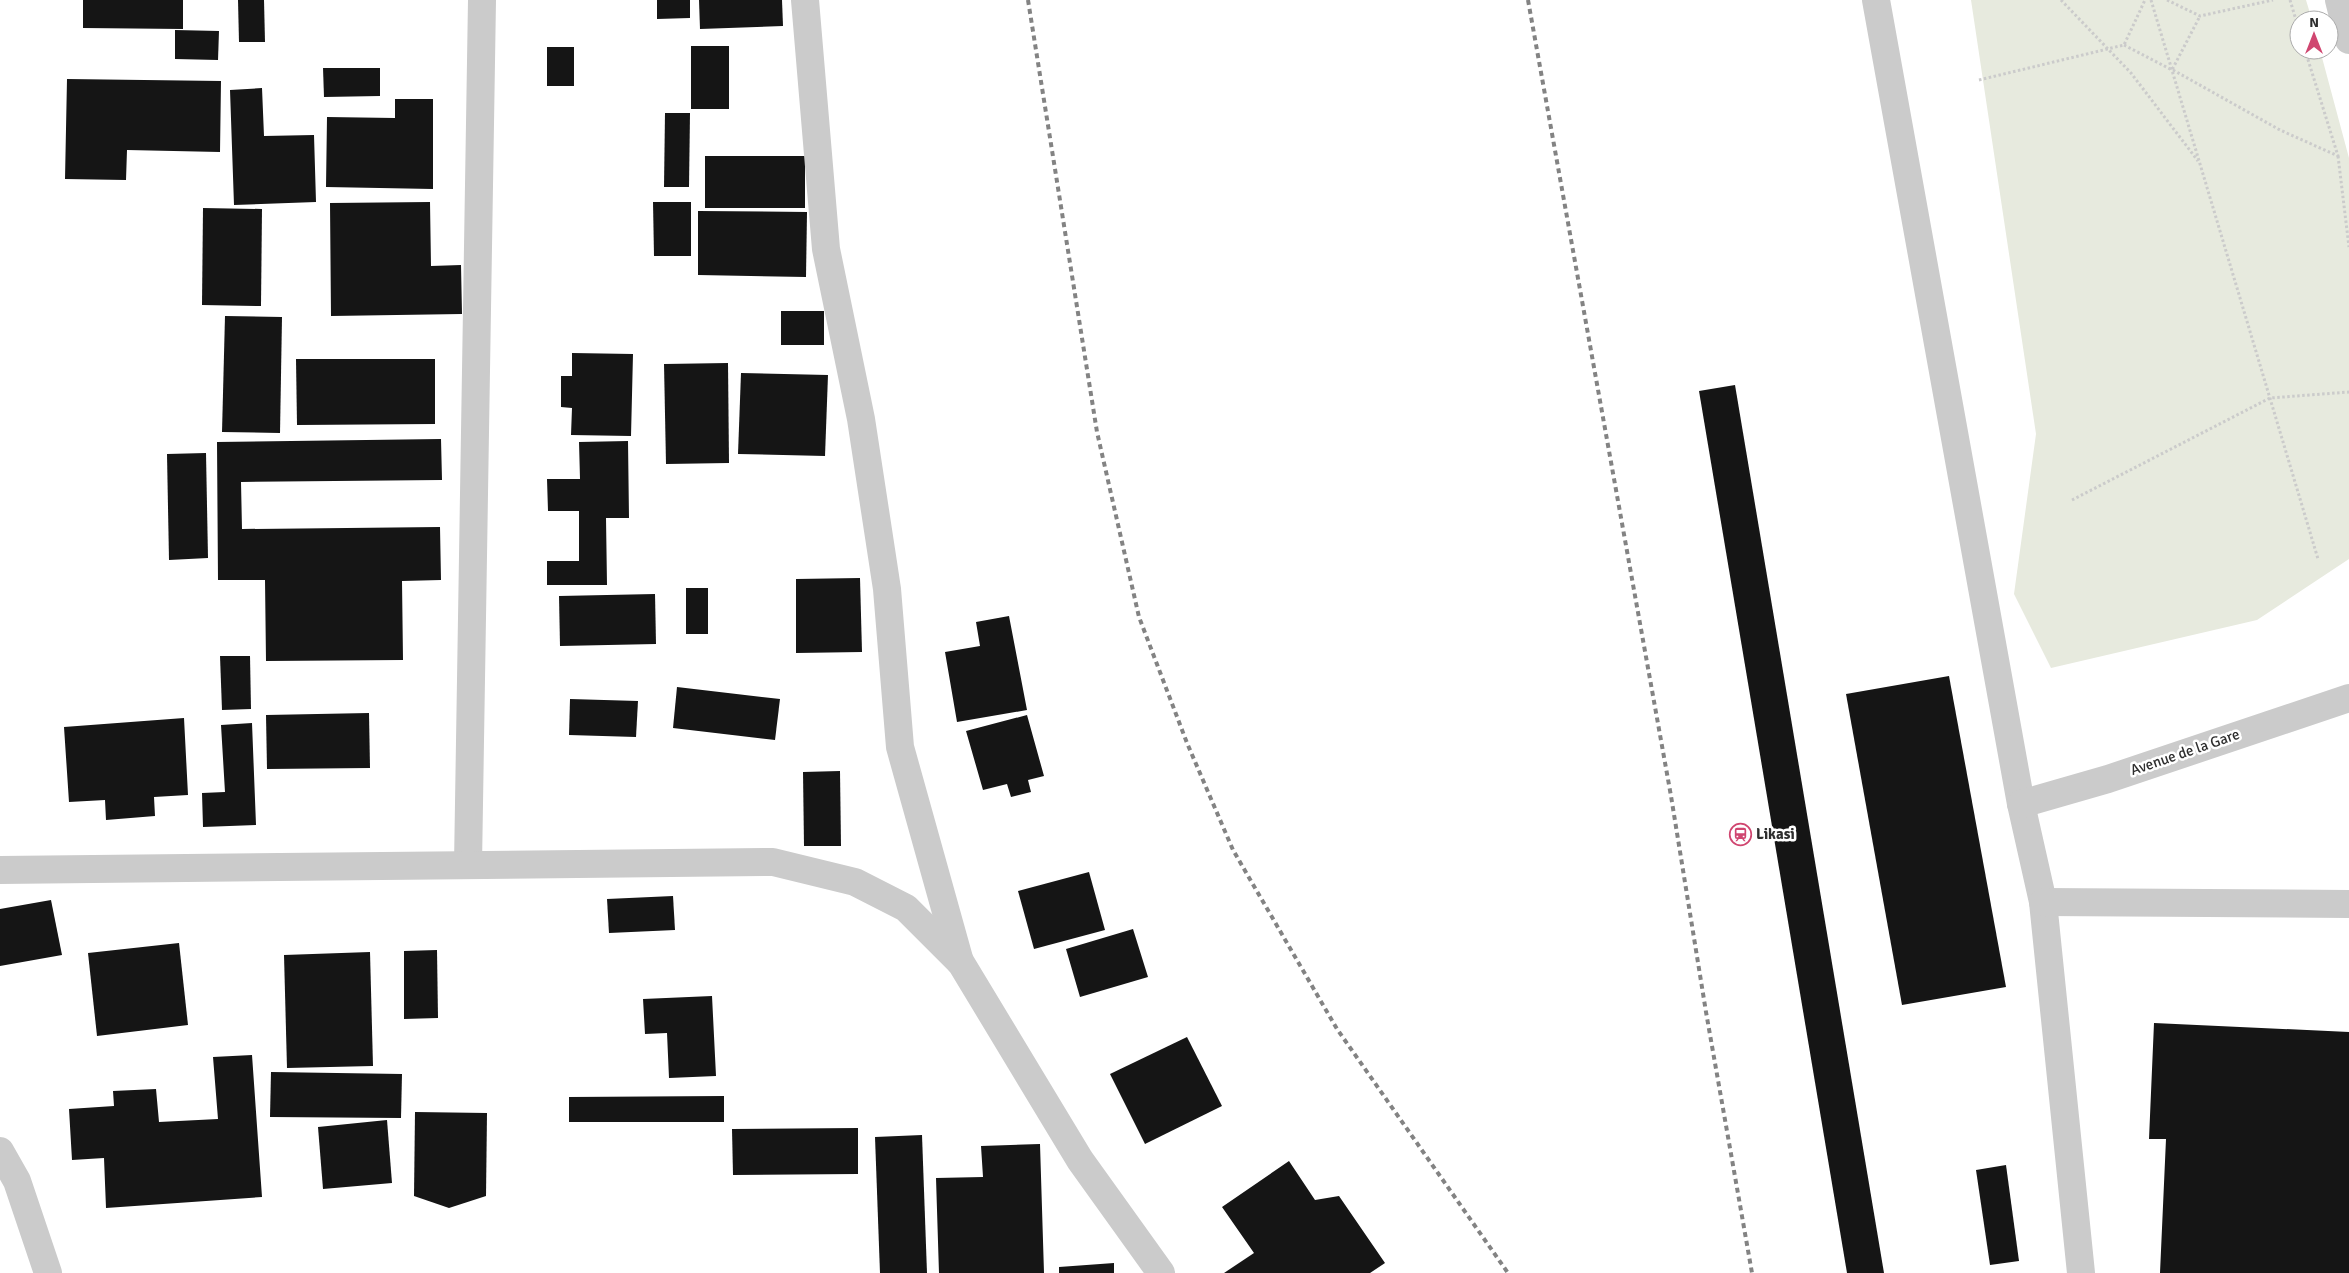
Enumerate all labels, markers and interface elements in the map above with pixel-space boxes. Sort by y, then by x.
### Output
north arrow [2289,10,2339,60]
text: N [2309,14,2319,31]
street label: Avenue de la Gare [2128,725,2242,779]
station icon: Likasi [1728,822,1752,846]
place label: Likasi [1756,825,1795,843]

